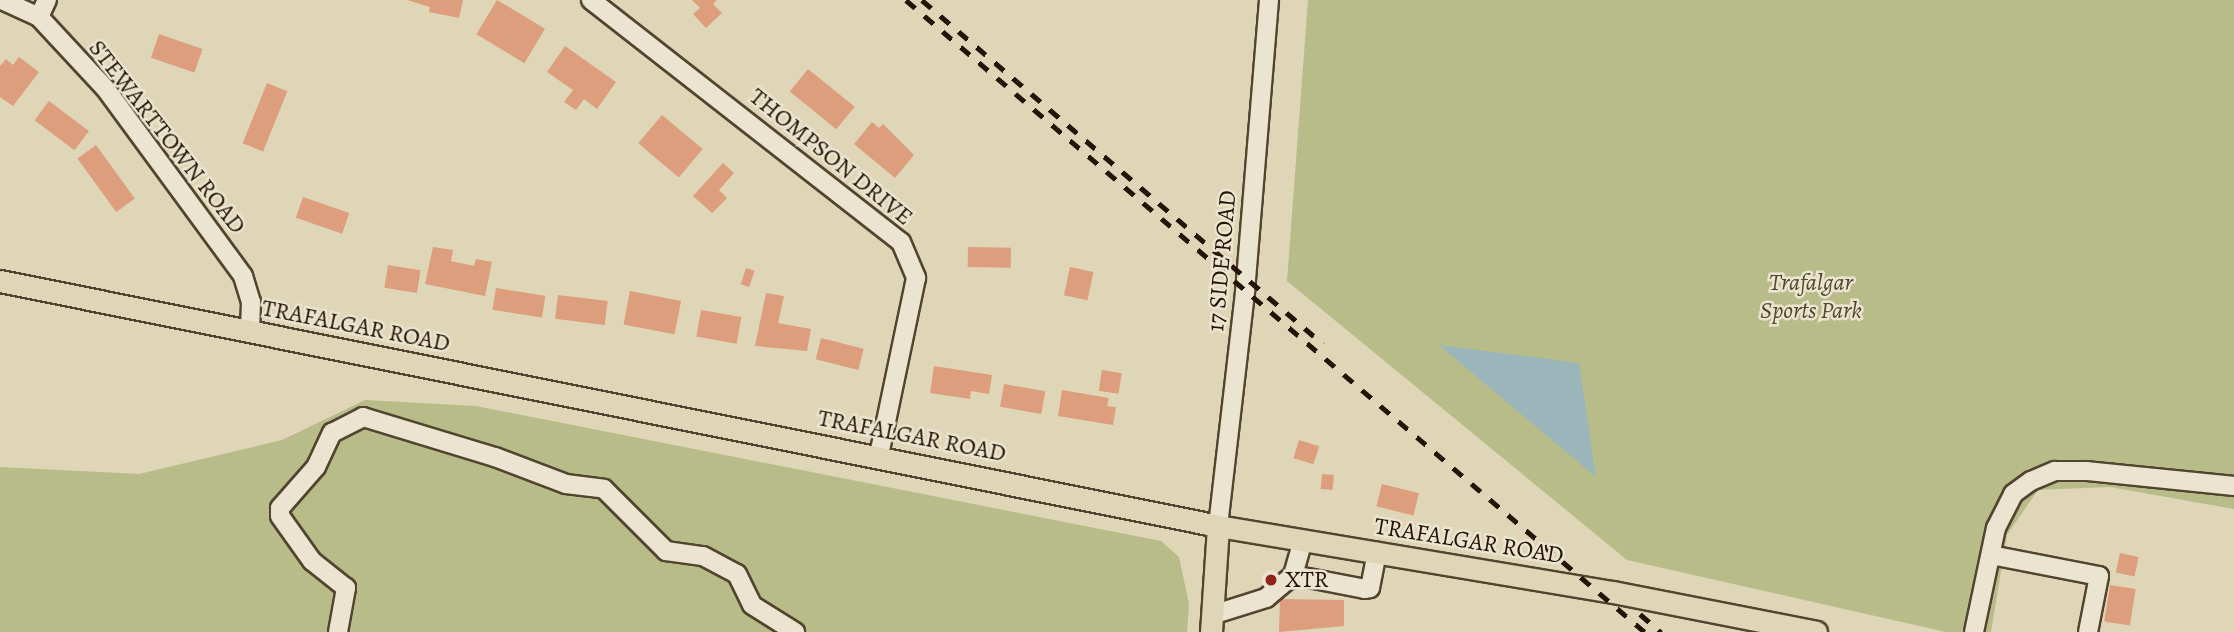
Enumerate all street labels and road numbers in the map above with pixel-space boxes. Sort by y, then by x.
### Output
street label: STEWARTTOWN ROAD [82,34,252,240]
street label: THOMPSON DRIVE [744,82,918,232]
street label: 17 SIDE ROAD [1201,189,1243,333]
street label: TRAFALGAR ROAD [260,294,452,358]
street label: TRAFALGAR ROAD [816,404,1008,468]
street label: TRAFALGAR ROAD [1372,512,1566,570]

